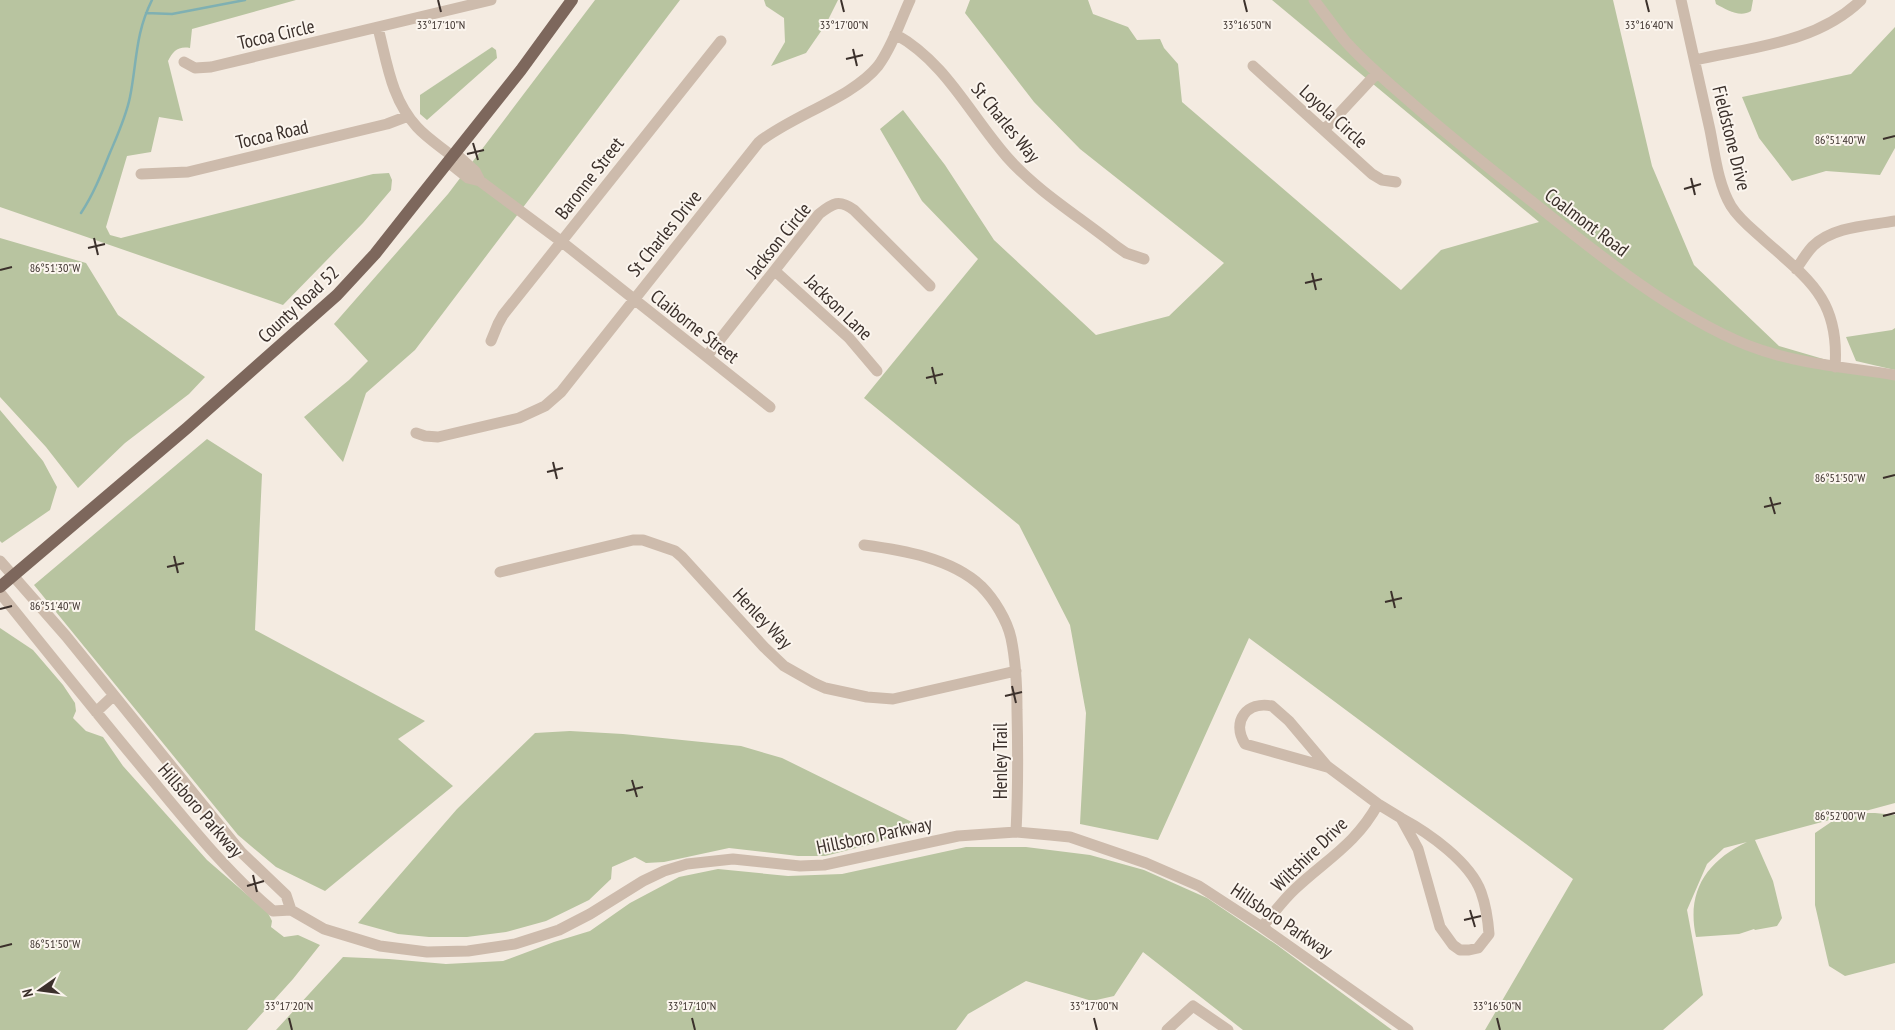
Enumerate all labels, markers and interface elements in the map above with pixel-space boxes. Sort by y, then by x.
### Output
street label: Tocoa Circle [235,13,317,54]
text: 33°17'10"N [417,17,465,32]
text: 33°17'00"N [820,17,868,32]
text: 33°16'50"N [1223,17,1271,32]
text: 33°16'40"N [1625,17,1673,32]
street label: St Charles Way [966,77,1046,168]
street label: Loyola Circle [1295,79,1373,153]
street label: Fieldstone Drive [1707,83,1757,193]
street label: Tocoa Road [234,114,310,154]
street label: Baronne Street [549,131,629,224]
text: 86°51'40"W [1815,132,1865,147]
street label: Coalmont Road [1540,183,1634,261]
street label: St Charles Drive [622,185,706,281]
street label: Jackson Circle [740,197,816,283]
text: 86°51'30"W [30,260,80,275]
street label: County Road 52 [252,260,344,348]
street label: Jackson Lane [799,268,878,345]
street label: Claiborne Street [646,284,745,369]
text: 86°51'50"W [1815,470,1865,485]
street label: Henley Way [728,583,798,654]
text: 86°51'40"W [30,598,80,613]
street label: Henley Trail [988,722,1012,799]
street label: Hillsboro Parkway [153,758,249,863]
text: 86°52'00"W [1815,808,1865,823]
street label: Hillsboro Parkway [814,811,935,859]
street label: Wiltshire Drive [1266,812,1352,896]
street label: Hillsboro Parkway [1227,877,1338,963]
text: 86°51'50"W [30,936,80,951]
north arrow [15,965,65,1015]
text: N [18,987,37,999]
text: 33°17'20"N [265,998,313,1013]
text: 33°17'10"N [668,998,716,1013]
text: 33°17'00"N [1070,998,1118,1013]
text: 33°16'50"N [1473,998,1521,1013]

